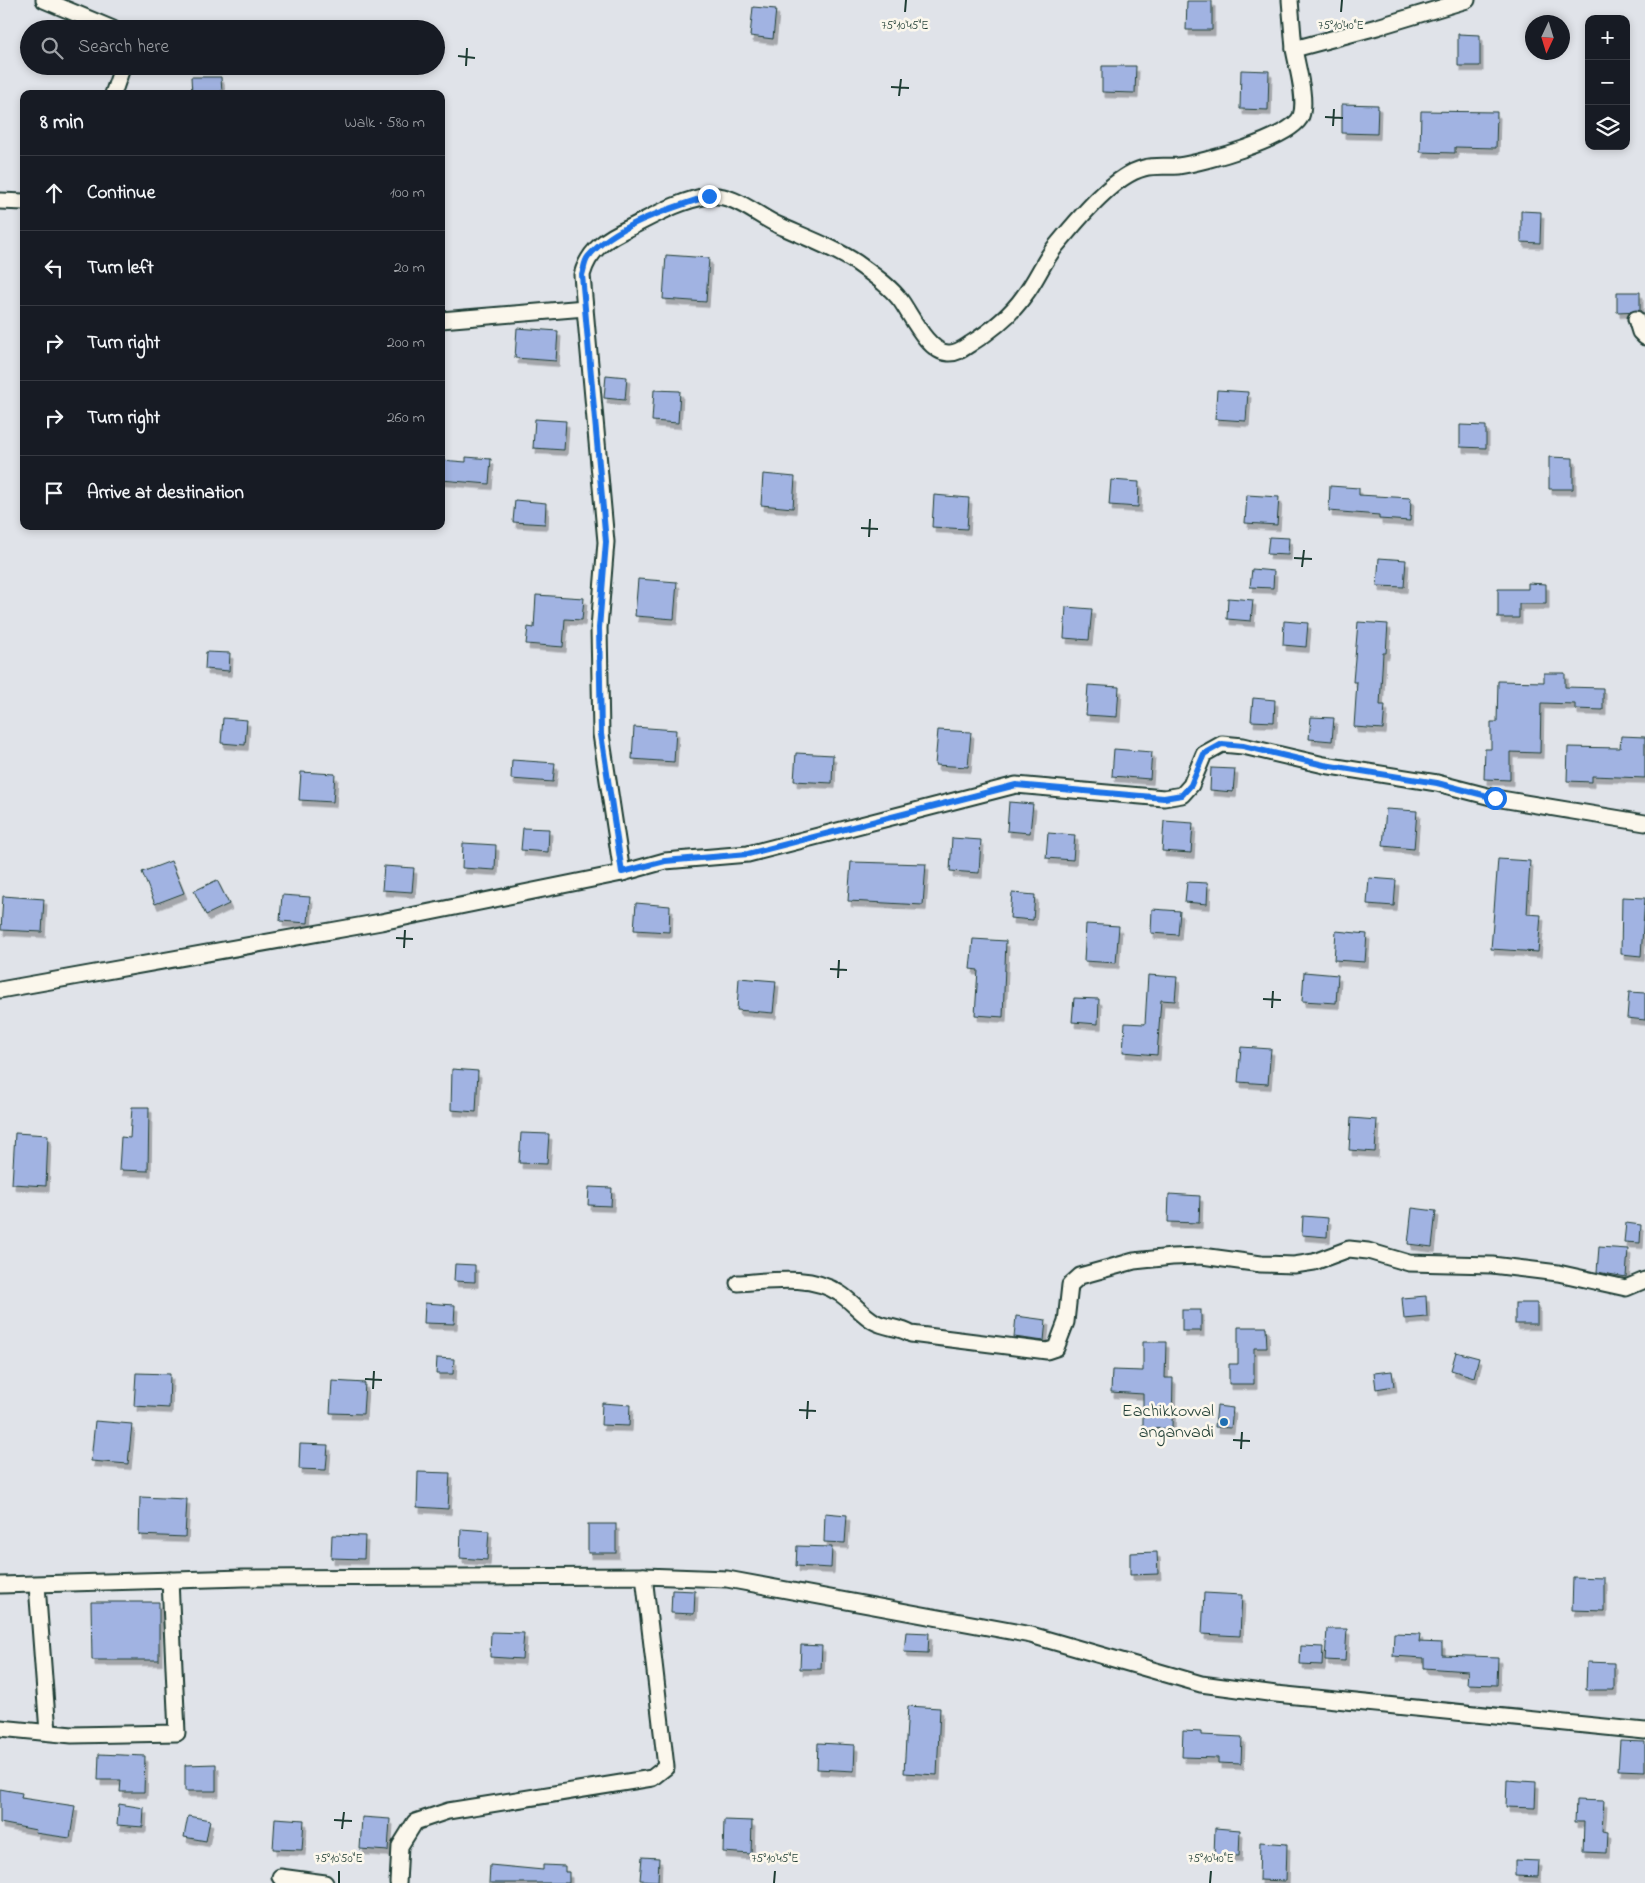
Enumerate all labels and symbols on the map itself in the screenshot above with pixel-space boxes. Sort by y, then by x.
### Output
north arrow [1525,15,1570,60]
text: 75°10'45"E [881,17,929,35]
text: 75°10'40"E [1318,17,1364,35]
route end [698,185,721,208]
route start [1484,787,1507,810]
place label: Eachikkovval anganvadi [1122,1399,1214,1447]
marker: Eachikkovval anganvadi [1218,1416,1230,1428]
text: 75°10'50"E [315,1850,363,1868]
text: 75°10'45"E [751,1850,799,1868]
text: 75°10'40"E [1188,1850,1234,1868]

